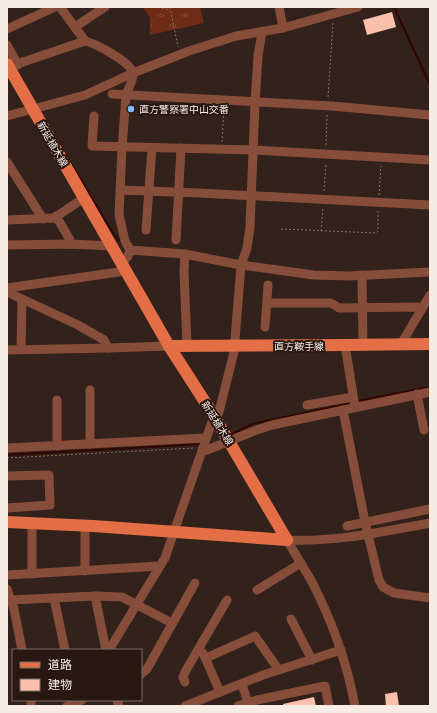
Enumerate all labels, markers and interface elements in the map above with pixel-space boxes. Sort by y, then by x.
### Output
marker: 直方警察署中山交番 [126,104,136,114]
place label: 直方警察署中山交番 [139,104,229,116]
street label: 新延植木線 [34,120,70,169]
street label: 直方鞍手線 [274,341,324,353]
street label: 新延植木線 [199,399,235,448]
legend [12,649,142,701]
text: 道路 [48,658,72,672]
text: 建物 [48,678,72,692]

